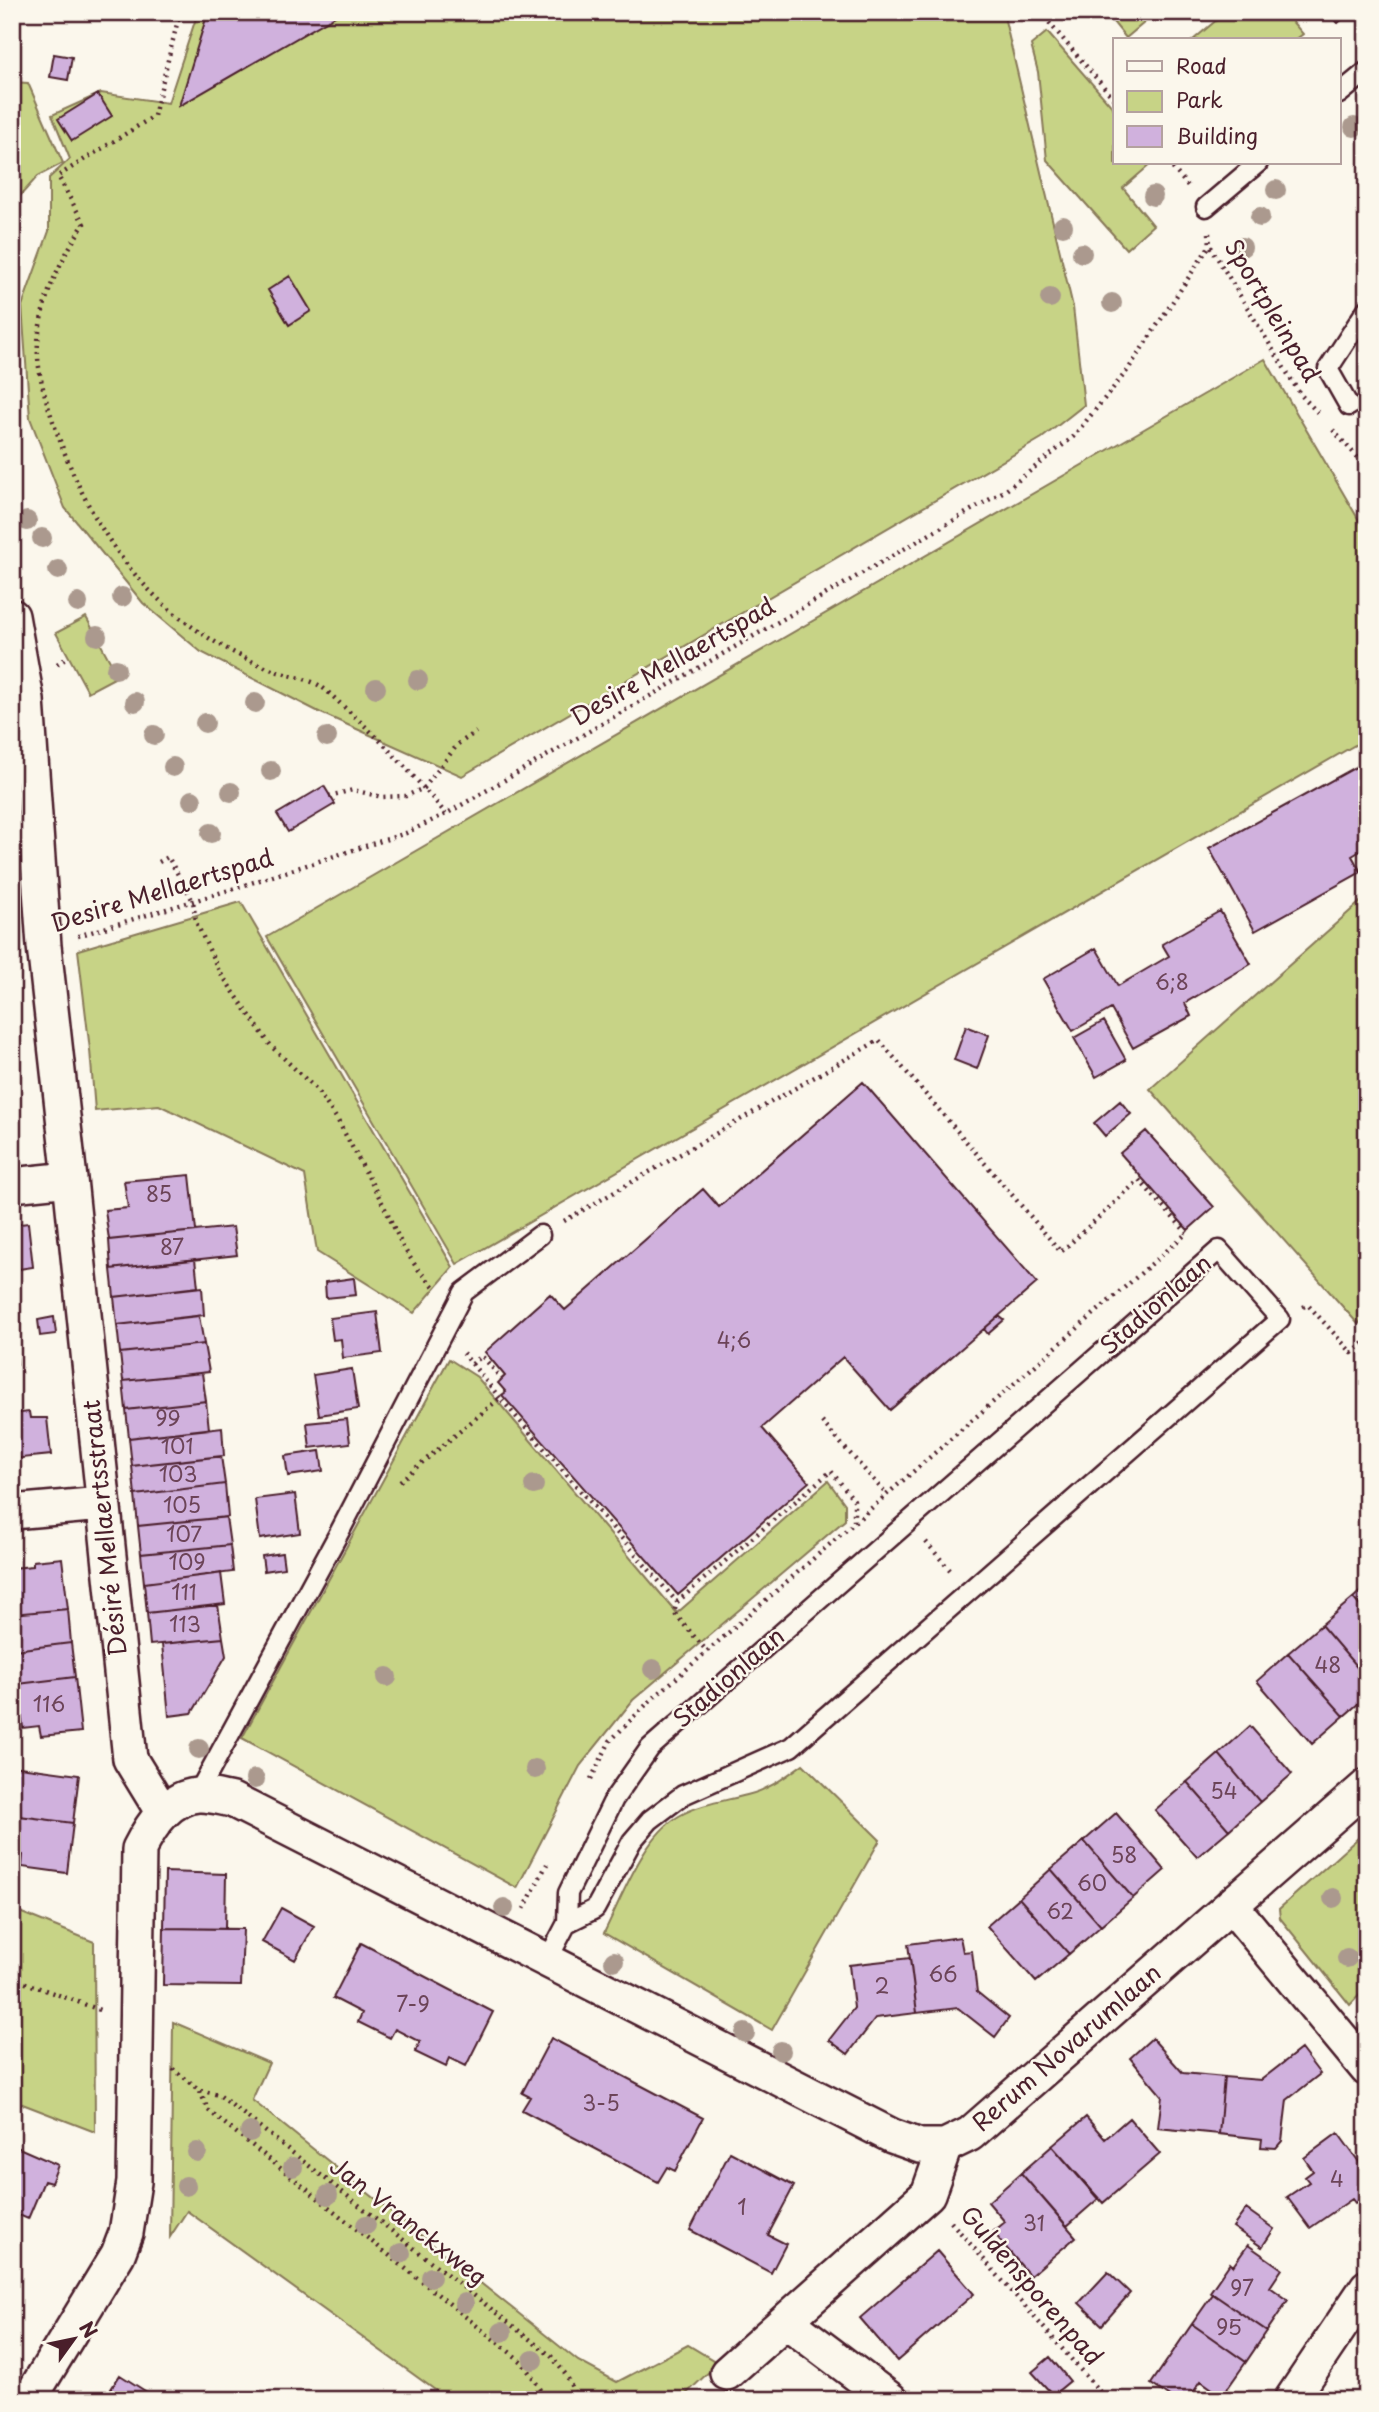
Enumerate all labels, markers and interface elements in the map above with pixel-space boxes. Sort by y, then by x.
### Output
legend [1113,38,1340,164]
text: Road [1176,49,1227,81]
text: Park [1176,83,1223,115]
text: Building [1176,119,1258,151]
street label: Sportpleinpad [1217,232,1331,389]
street label: Desire Mellaertspad [563,587,781,734]
street label: Desire Mellaertspad [46,838,277,940]
house number: 6;8 [1155,965,1189,997]
house number: 85 [146,1177,172,1209]
house number: 87 [160,1230,184,1262]
street label: Stadionlaan [1091,1245,1219,1362]
house number: 4;6 [717,1323,751,1355]
street label: Désiré Mellaertsstraat [72,1398,134,1658]
house number: 99 [155,1401,181,1433]
house number: 101 [161,1429,193,1461]
house number: 103 [159,1457,197,1489]
house number: 105 [163,1488,201,1520]
house number: 107 [166,1517,202,1549]
house number: 109 [168,1545,206,1577]
house number: 111 [171,1575,197,1607]
house number: 113 [169,1607,201,1639]
street label: Stadionlaan [664,1618,792,1735]
house number: 48 [1315,1648,1341,1680]
house number: 116 [33,1687,65,1719]
house number: 54 [1210,1774,1238,1806]
house number: 58 [1111,1838,1137,1870]
house number: 60 [1077,1866,1107,1898]
house number: 62 [1046,1894,1074,1926]
street label: Rerum Novarumlaan [963,1954,1168,2139]
house number: 66 [928,1957,958,1989]
house number: 2 [875,1969,889,2001]
house number: 7-9 [396,1987,430,2019]
house number: 3-5 [582,2086,620,2118]
street label: Jan Vranckxweg [323,2147,496,2293]
house number: 4 [1330,2162,1344,2194]
house number: 1 [737,2190,747,2222]
street label: Guldensporenpad [953,2197,1112,2372]
house number: 31 [1023,2206,1045,2238]
house number: 97 [1230,2271,1254,2303]
north arrow [38,2304,108,2374]
house number: 95 [1216,2310,1242,2342]
text: N [73,2315,105,2343]

